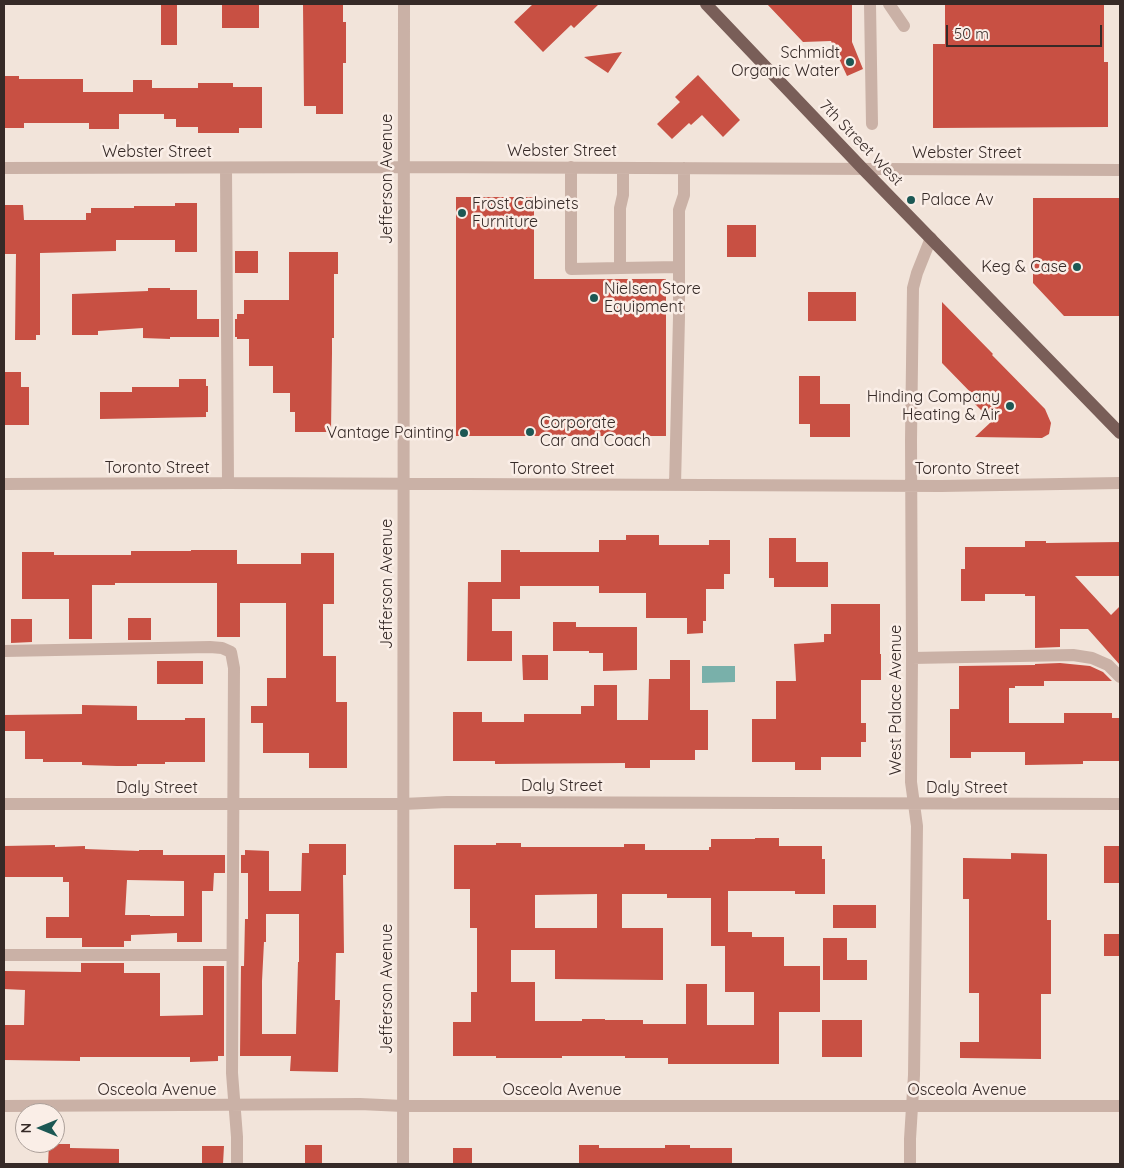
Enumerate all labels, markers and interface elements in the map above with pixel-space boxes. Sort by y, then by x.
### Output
scale bar [949,15,1105,47]
text: 50 m [954,24,989,43]
place label: Schmidt Organic Water [731,43,840,81]
marker: Schmidt Organic Water [844,56,856,68]
street label: 7th Street West [815,96,907,190]
street label: Jefferson Avenue [377,114,397,244]
street label: Webster Street [507,141,617,161]
street label: Webster Street [102,142,212,162]
street label: Webster Street [912,143,1022,163]
place label: Palace Av [921,190,994,210]
place label: Frost Cabinets Furniture [472,194,578,232]
marker: Palace Av [905,194,917,206]
marker: Frost Cabinets Furniture [456,207,468,219]
place label: Keg & Case [981,257,1067,277]
marker: Keg & Case [1071,261,1083,273]
place label: Nielsen Store Equipment [604,279,701,317]
marker: Nielsen Store Equipment [588,292,600,304]
place label: Hinding Company Heating & Air [867,387,1000,425]
marker: Hinding Company Heating & Air [1004,400,1016,412]
place label: Corporate Car and Coach [540,413,651,451]
place label: Vantage Painting [327,423,454,443]
marker: Corporate Car and Coach [524,426,536,438]
marker: Vantage Painting [458,427,470,439]
street label: Toronto Street [104,458,210,478]
street label: Toronto Street [509,459,615,479]
street label: Toronto Street [914,459,1020,479]
street label: Jefferson Avenue [377,519,397,649]
street label: West Palace Avenue [886,625,906,775]
street label: Daly Street [521,776,603,796]
street label: Daly Street [116,778,198,798]
street label: Daly Street [926,778,1008,798]
street label: Jefferson Avenue [377,924,397,1054]
street label: Osceola Avenue [97,1080,217,1100]
street label: Osceola Avenue [502,1080,622,1100]
street label: Osceola Avenue [907,1080,1027,1100]
north arrow [15,1103,65,1153]
text: N [17,1123,35,1133]

